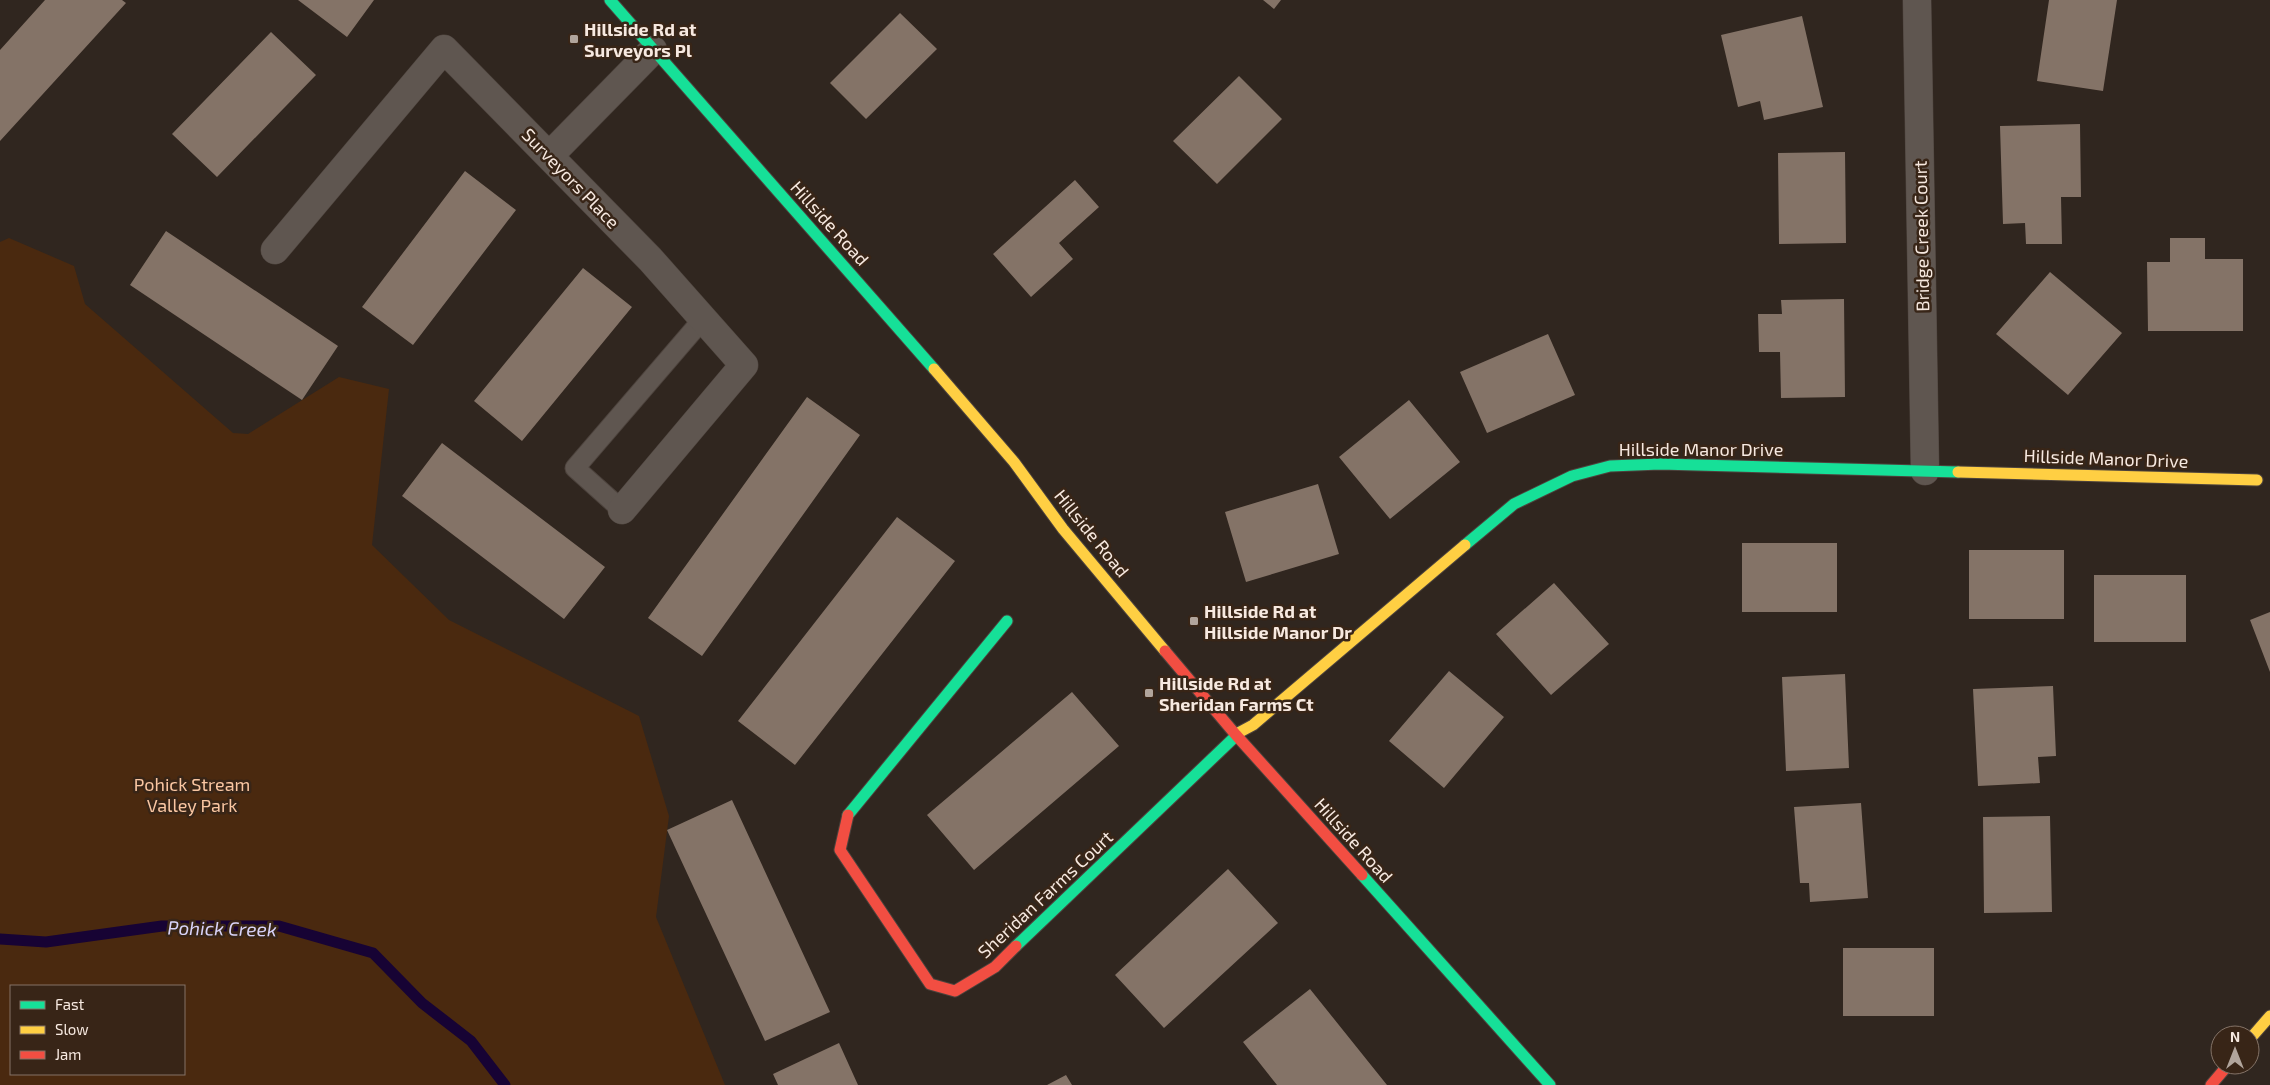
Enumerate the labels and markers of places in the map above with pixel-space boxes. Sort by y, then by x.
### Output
place label: Hillside Rd at Surveyors Pl [584,18,697,61]
marker: Hillside Rd at Surveyors Pl [568,33,580,45]
place label: Hillside Rd at Hillside Manor Dr [1204,600,1352,643]
marker: Hillside Rd at Hillside Manor Dr [1188,615,1200,627]
place label: Hillside Rd at Sheridan Farms Ct [1159,672,1314,715]
marker: Hillside Rd at Sheridan Farms Ct [1143,687,1155,699]

